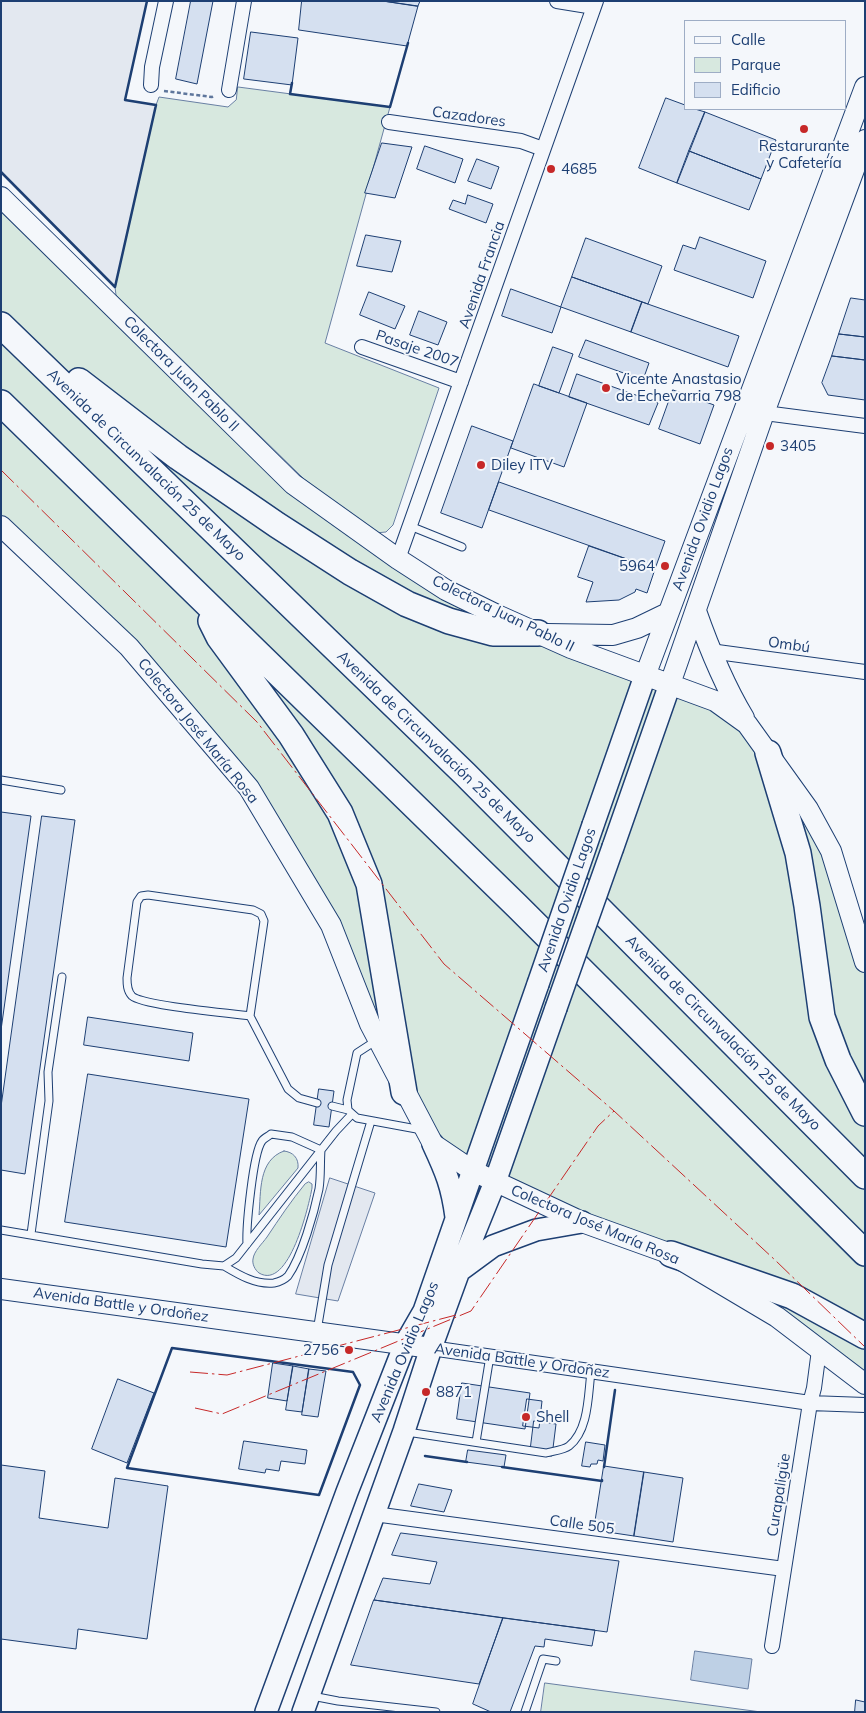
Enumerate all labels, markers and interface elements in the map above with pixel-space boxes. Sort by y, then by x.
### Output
legend [684,20,846,110]
text: Calle [731,30,765,49]
text: Parque [731,55,781,74]
text: Edificio [731,80,781,99]
street label: Cazadores [431,103,507,131]
marker: Restarurante y Cafetería [798,123,810,135]
place label: Restarurante y Cafetería [759,137,849,172]
place label: 4685 [561,160,597,178]
marker: 4685 [545,163,557,175]
street label: Avenida Francia [455,219,509,331]
street label: Colectora Juan Pablo II [119,312,243,436]
street label: Pasaje 2007 [373,326,461,372]
street label: Avenida de Circunvalación 25 de Mayo [43,365,249,565]
place label: Vicente Anastasio de Echevarria 798 [616,370,742,405]
marker: Vicente Anastasio de Echevarria 798 [600,382,612,394]
place label: 3405 [780,437,816,455]
marker: 3405 [764,440,776,452]
street label: Avenida Ovidio Lagos [669,445,737,593]
place label: Diley ITV [491,456,553,474]
marker: Diley ITV [475,459,487,471]
place label: 5964 [619,557,655,575]
marker: 5964 [659,560,671,572]
street label: Colectora Juan Pablo II [429,572,577,656]
street label: Ombú [767,633,811,657]
street label: Avenida de Circunvalación 25 de Mayo [333,647,539,847]
street label: Colectora José María Rosa [134,655,262,807]
street label: Avenida Ovidio Lagos [534,826,600,974]
street label: Avenida de Circunvalación 25 de Mayo [622,932,824,1134]
street label: Colectora José María Rosa [508,1181,682,1269]
street label: Avenida Ovidio Lagos [367,1279,443,1425]
street label: Avenida Battle y Ordoñez [32,1284,210,1326]
street label: Avenida Battle y Ordoñez [433,1340,611,1382]
place label: 2756 [303,1341,339,1359]
marker: 2756 [343,1344,355,1356]
place label: 8871 [436,1383,472,1401]
marker: 8871 [420,1386,432,1398]
place label: Shell [536,1408,569,1426]
marker: Shell [520,1411,532,1423]
street label: Curapaligüe [764,1452,794,1538]
street label: Calle 505 [548,1512,616,1538]

